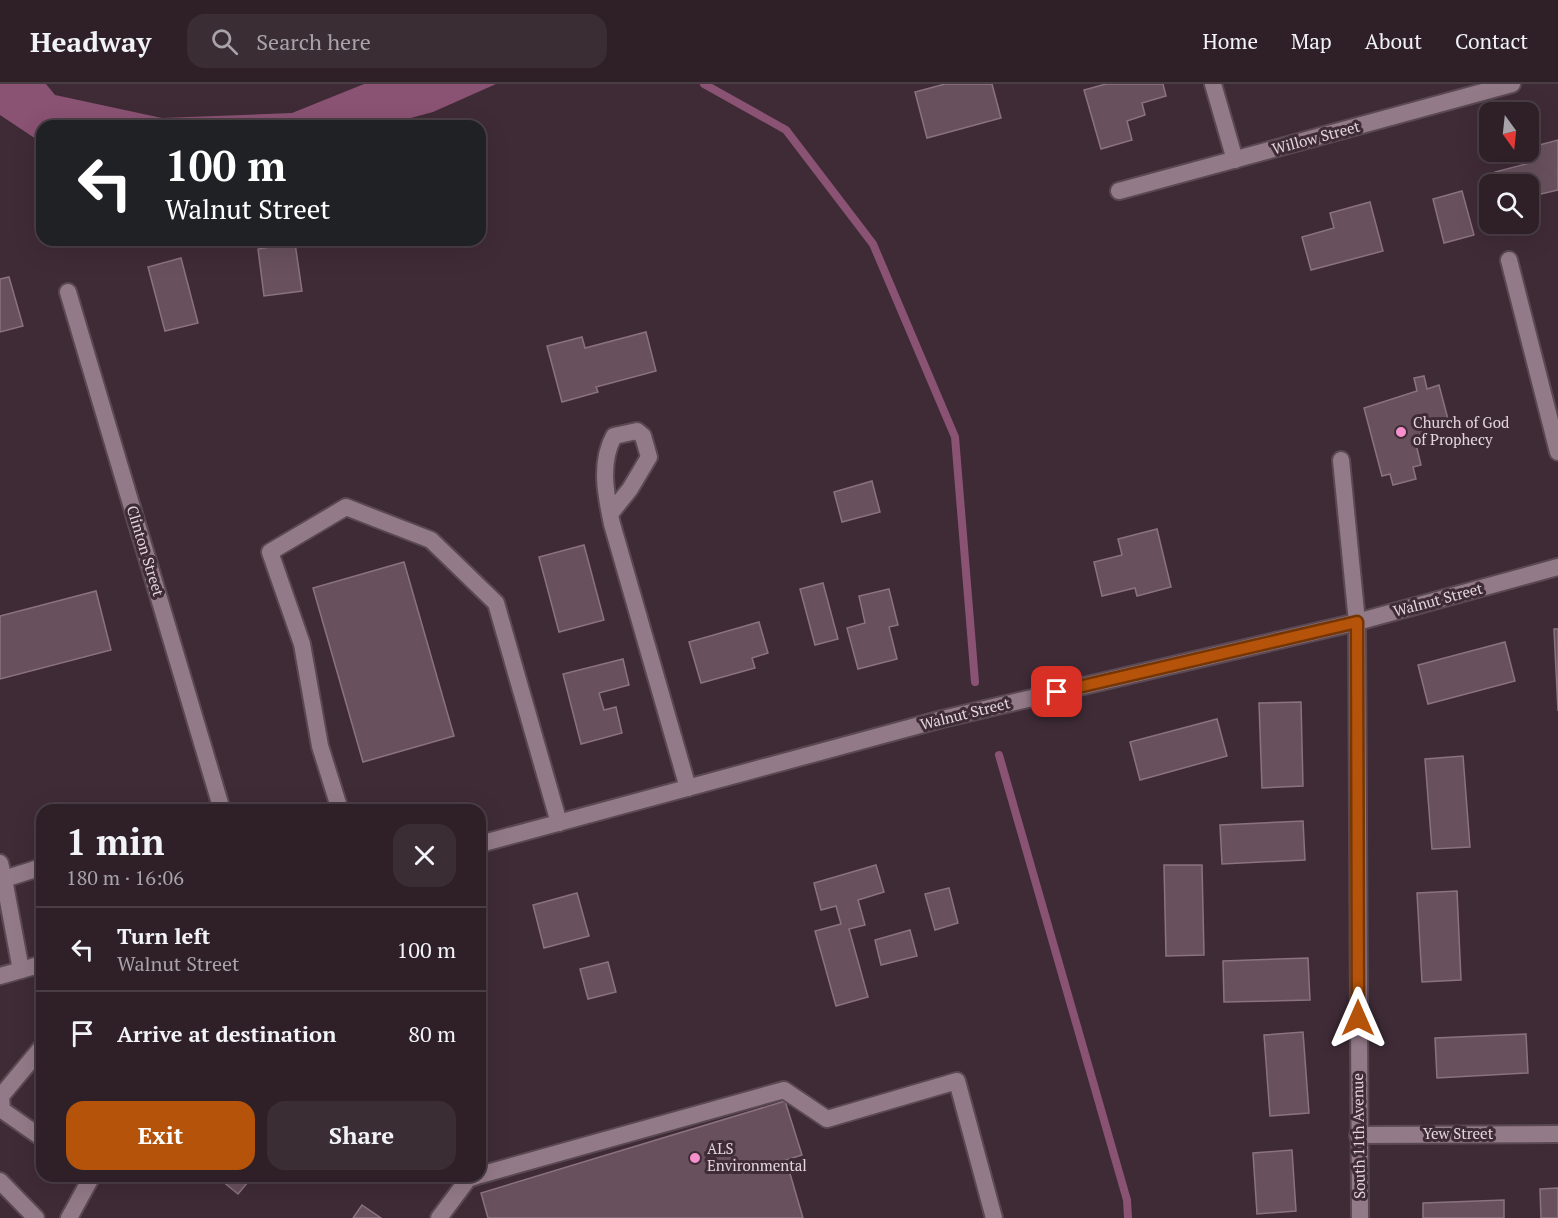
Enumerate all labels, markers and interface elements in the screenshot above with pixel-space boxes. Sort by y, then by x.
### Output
search box [187,14,607,68]
text: Headway [30,23,151,60]
icon: search [208,25,241,58]
text: Search here [256,27,371,56]
text: Home [1202,27,1258,55]
text: Map [1291,27,1332,55]
text: About [1365,27,1422,55]
text: Contact [1455,27,1528,55]
north arrow [1479,102,1539,162]
map controls [1479,102,1539,234]
street label: Willow Street [1270,116,1362,158]
text: 100 m [165,137,286,193]
icon: left [66,144,144,222]
button: search [1479,174,1539,234]
text: Walnut Street [165,191,330,227]
place label: Church of God of Prophecy [1413,412,1509,449]
marker: Church of God of Prophecy [1394,425,1408,439]
street label: Clinton Street [123,503,169,599]
street label: Walnut Street [1391,577,1485,621]
pin [1031,666,1082,717]
icon: arrive [1040,675,1073,708]
street label: Walnut Street [918,692,1012,734]
text: 1 min [66,818,164,865]
button: close [393,824,456,887]
text: 180 m · 16:06 [66,864,184,891]
text: Turn left [117,921,210,950]
icon: left [66,933,99,966]
text: 100 m [396,935,456,964]
text: Walnut Street [117,950,240,977]
position arrow [1326,986,1390,1050]
icon: arrive [66,1017,99,1050]
text: Arrive at destination [117,1019,336,1048]
text: 80 m [408,1019,456,1048]
street label: South 11th Avenue [1347,1073,1369,1199]
button: Exit [66,1101,255,1170]
button: Share [267,1101,456,1170]
street label: Yew Street [1423,1123,1494,1143]
place label: ALS Environmental [707,1138,807,1175]
marker: ALS Environmental [688,1151,702,1165]

